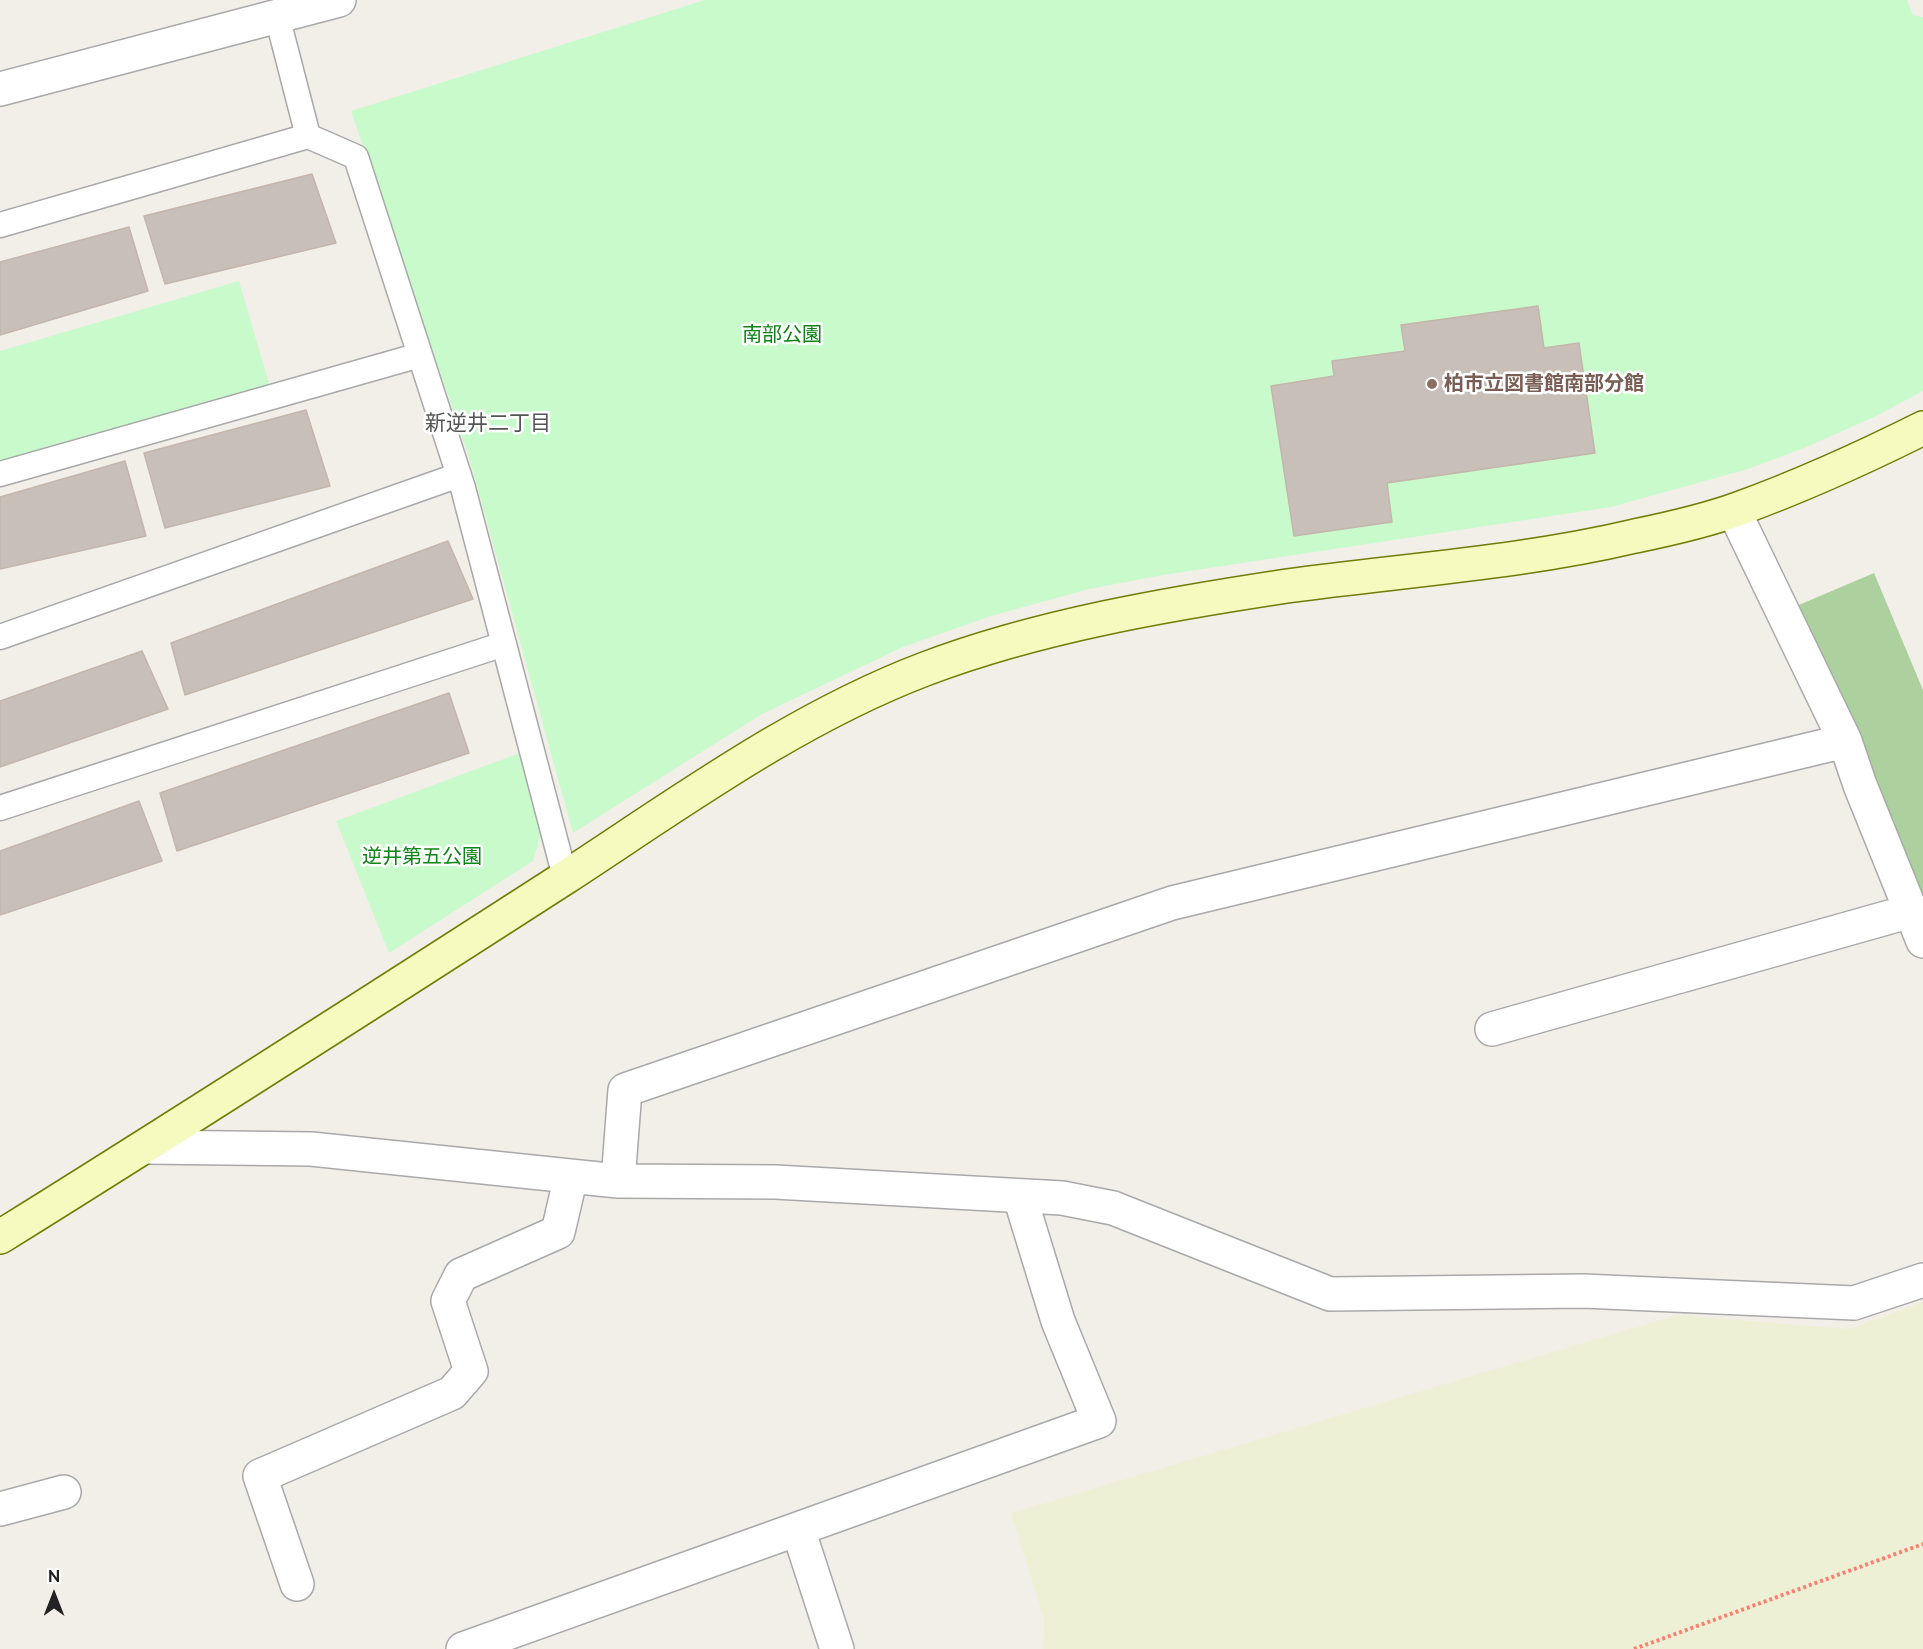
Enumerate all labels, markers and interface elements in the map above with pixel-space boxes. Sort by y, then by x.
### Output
park label: 南部公園 [742,323,822,347]
place label: 柏市立図書館南部分館 [1444,372,1644,396]
marker: 柏市立図書館南部分館 [1425,377,1439,391]
district label: 新逆井二丁目 [425,411,551,437]
park label: 逆井第五公園 [362,845,482,869]
north arrow [24,1565,84,1625]
text: N [48,1567,60,1586]

